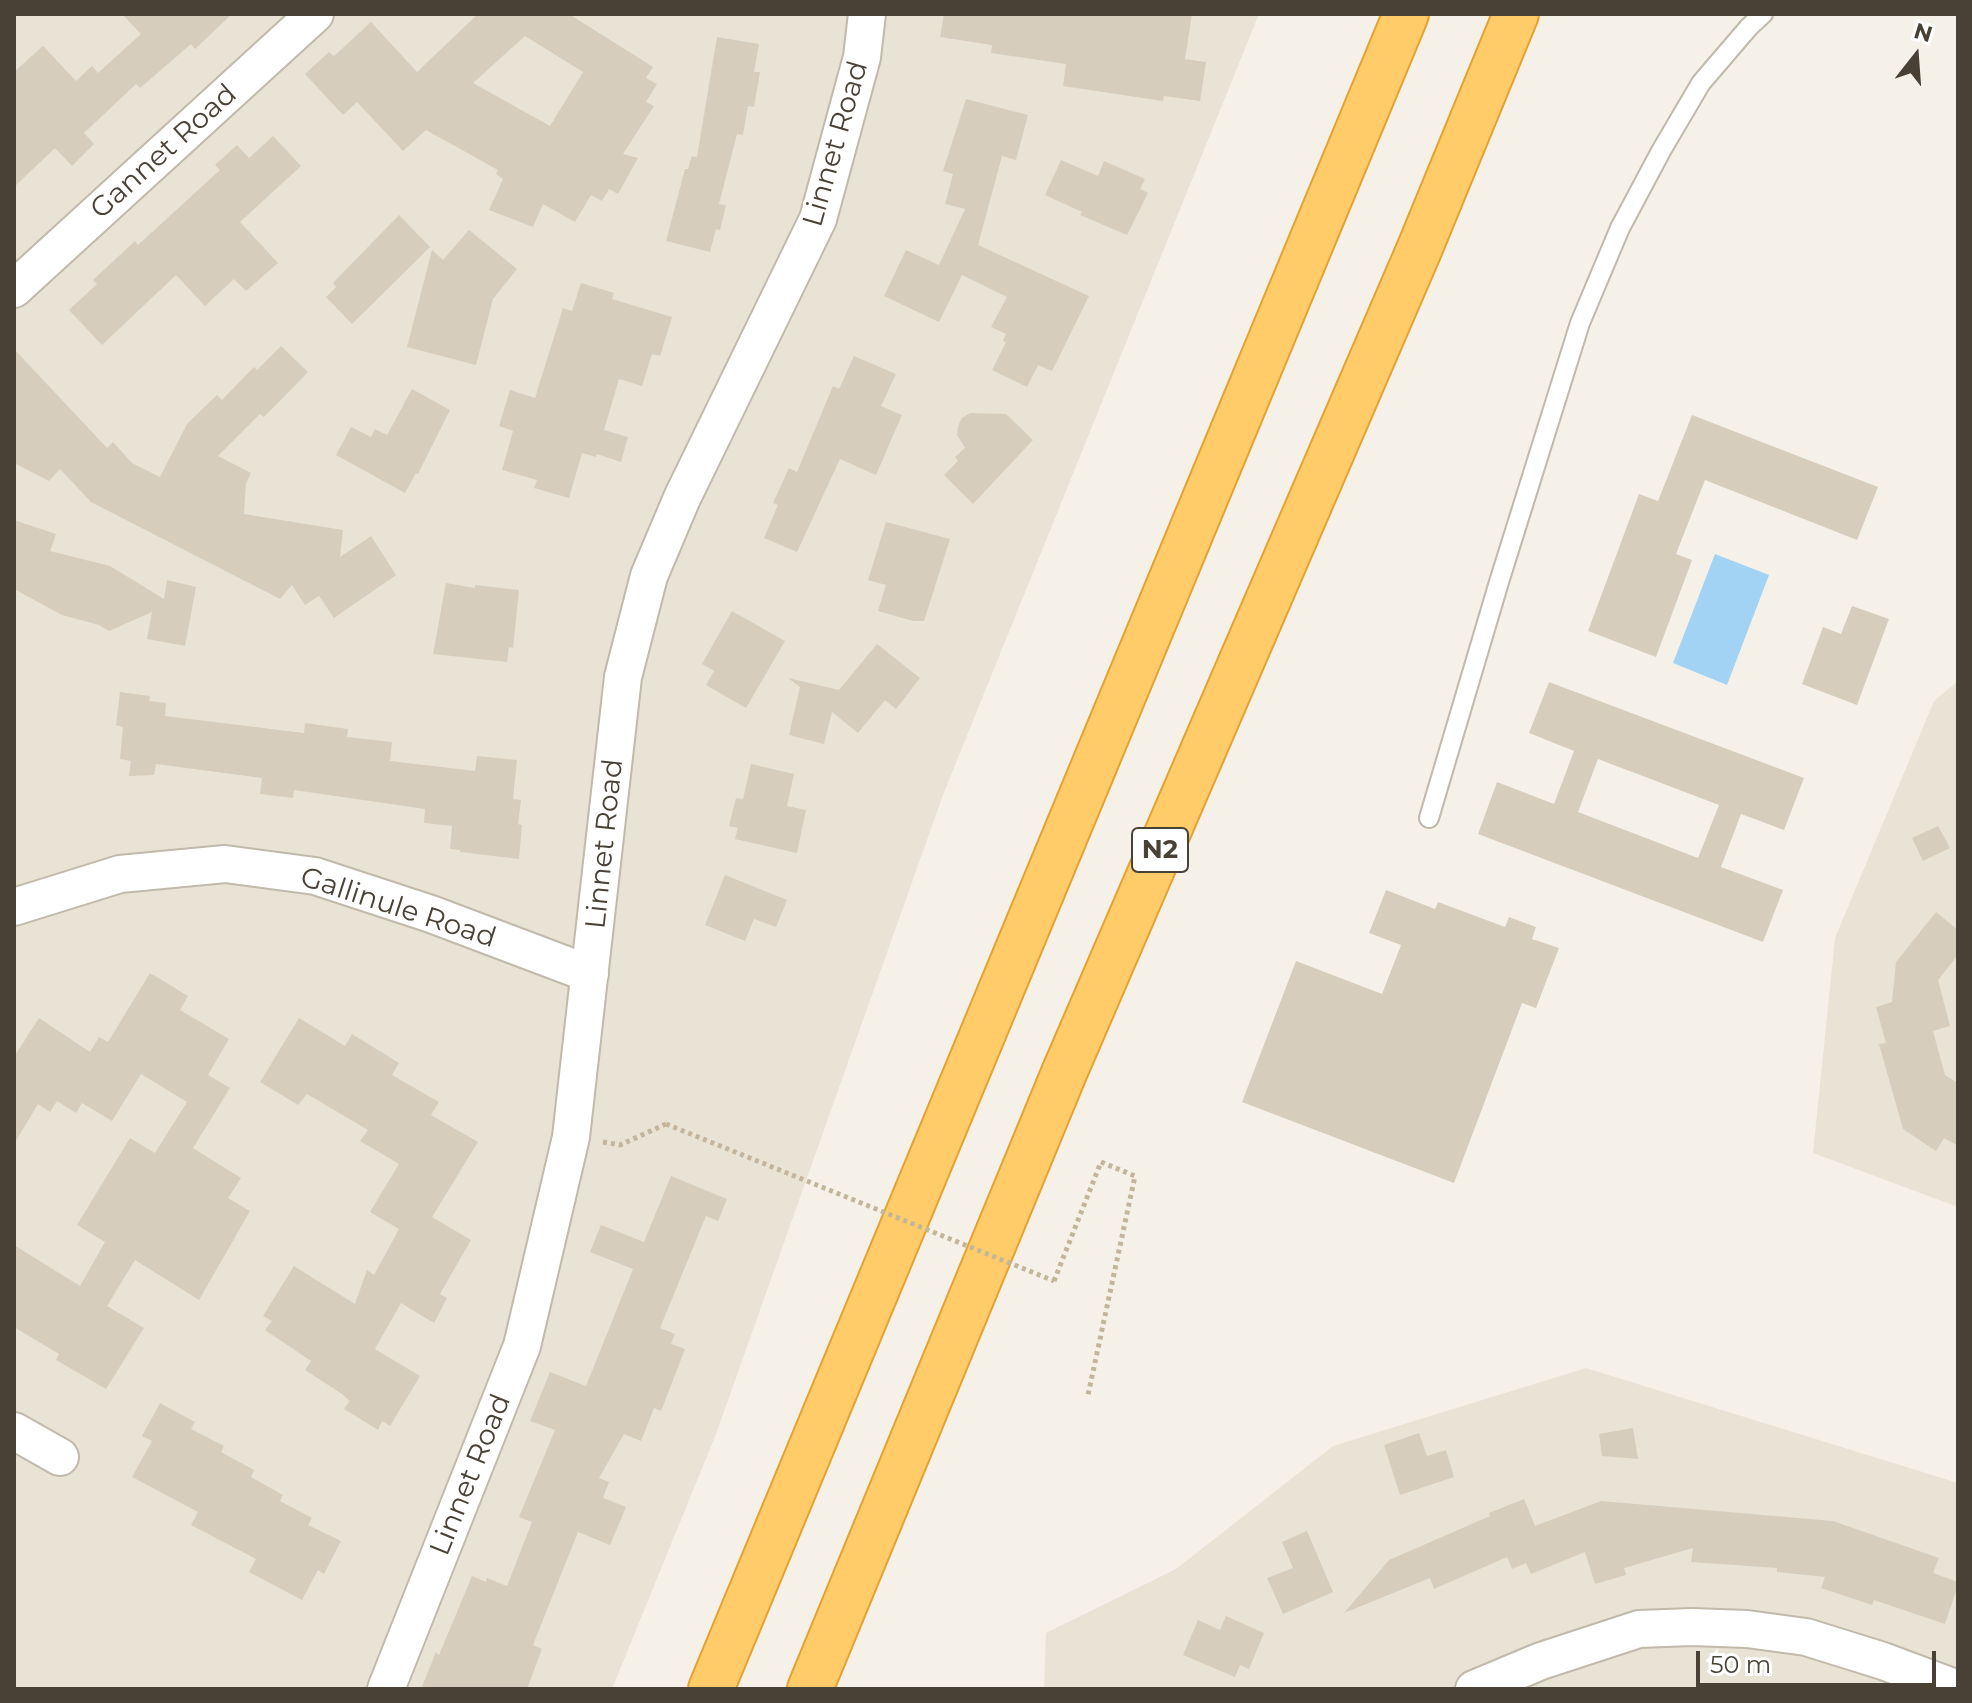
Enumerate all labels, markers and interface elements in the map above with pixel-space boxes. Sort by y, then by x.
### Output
north arrow [1876,16,1956,96]
text: N [1911,17,1936,48]
street label: Linnet Road [796,57,876,231]
street label: Gannet Road [84,78,244,226]
street label: Linnet Road [579,757,631,931]
road number: N2 [1132,828,1188,872]
street label: Gallinule Road [296,861,500,955]
street label: Linnet Road [423,1390,519,1560]
scale bar [1700,1635,1940,1685]
text: 50 m [1710,1650,1771,1679]

